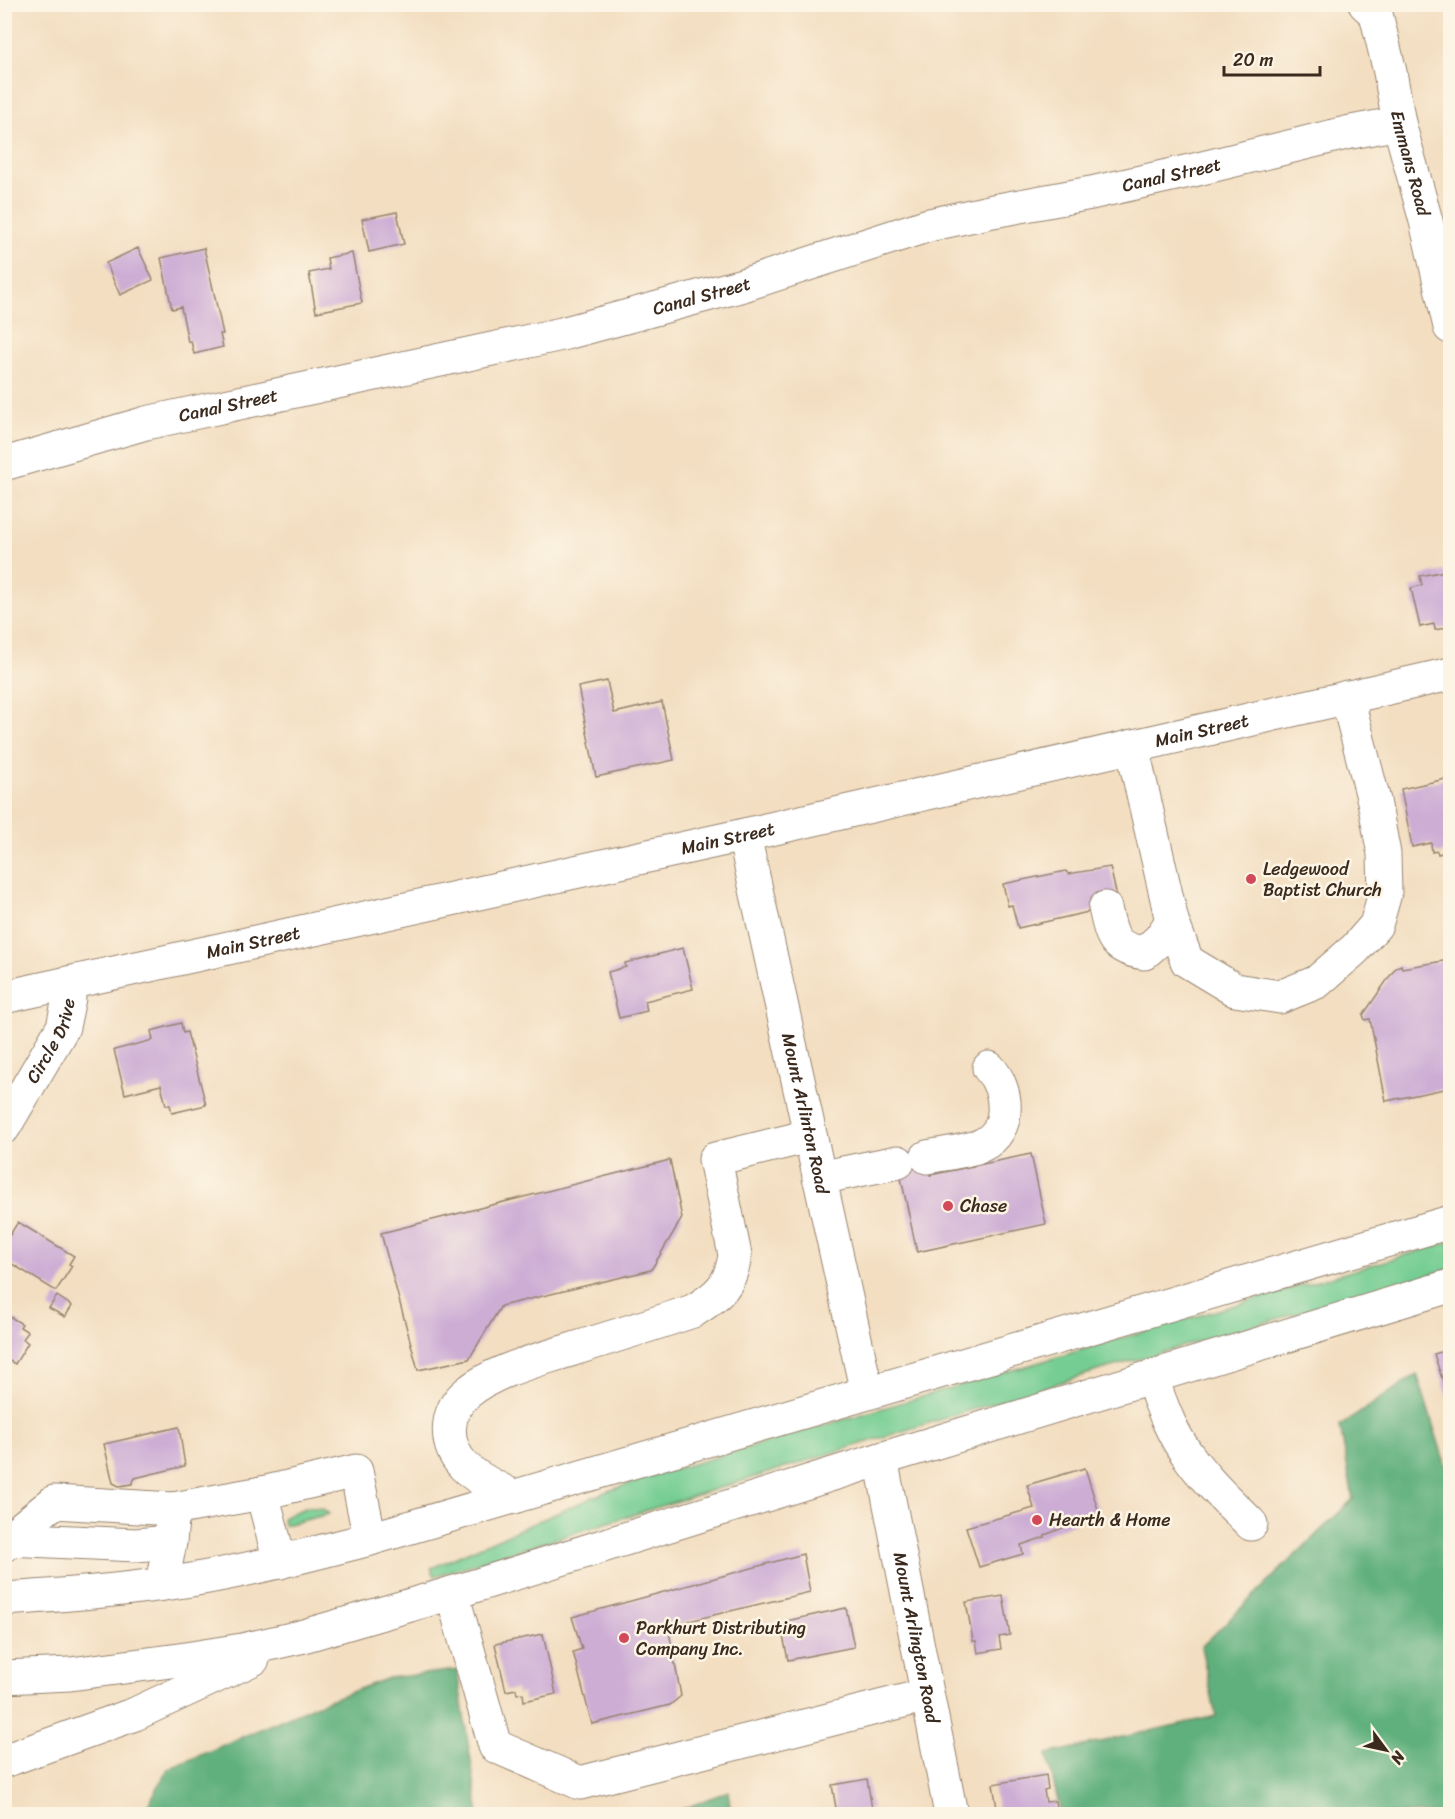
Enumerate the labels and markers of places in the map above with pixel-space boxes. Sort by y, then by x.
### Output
place label: Ledgewood Baptist Church [1263,853,1382,906]
marker: Ledgewood Baptist Church [1244,872,1258,886]
place label: Chase [960,1190,1007,1222]
marker: Chase [941,1199,955,1213]
place label: Hearth & Home [1049,1504,1170,1536]
marker: Hearth & Home [1030,1513,1044,1527]
place label: Parkhurt Distributing Company Inc. [636,1612,806,1665]
marker: Parkhurt Distributing Company Inc. [617,1631,631,1645]

